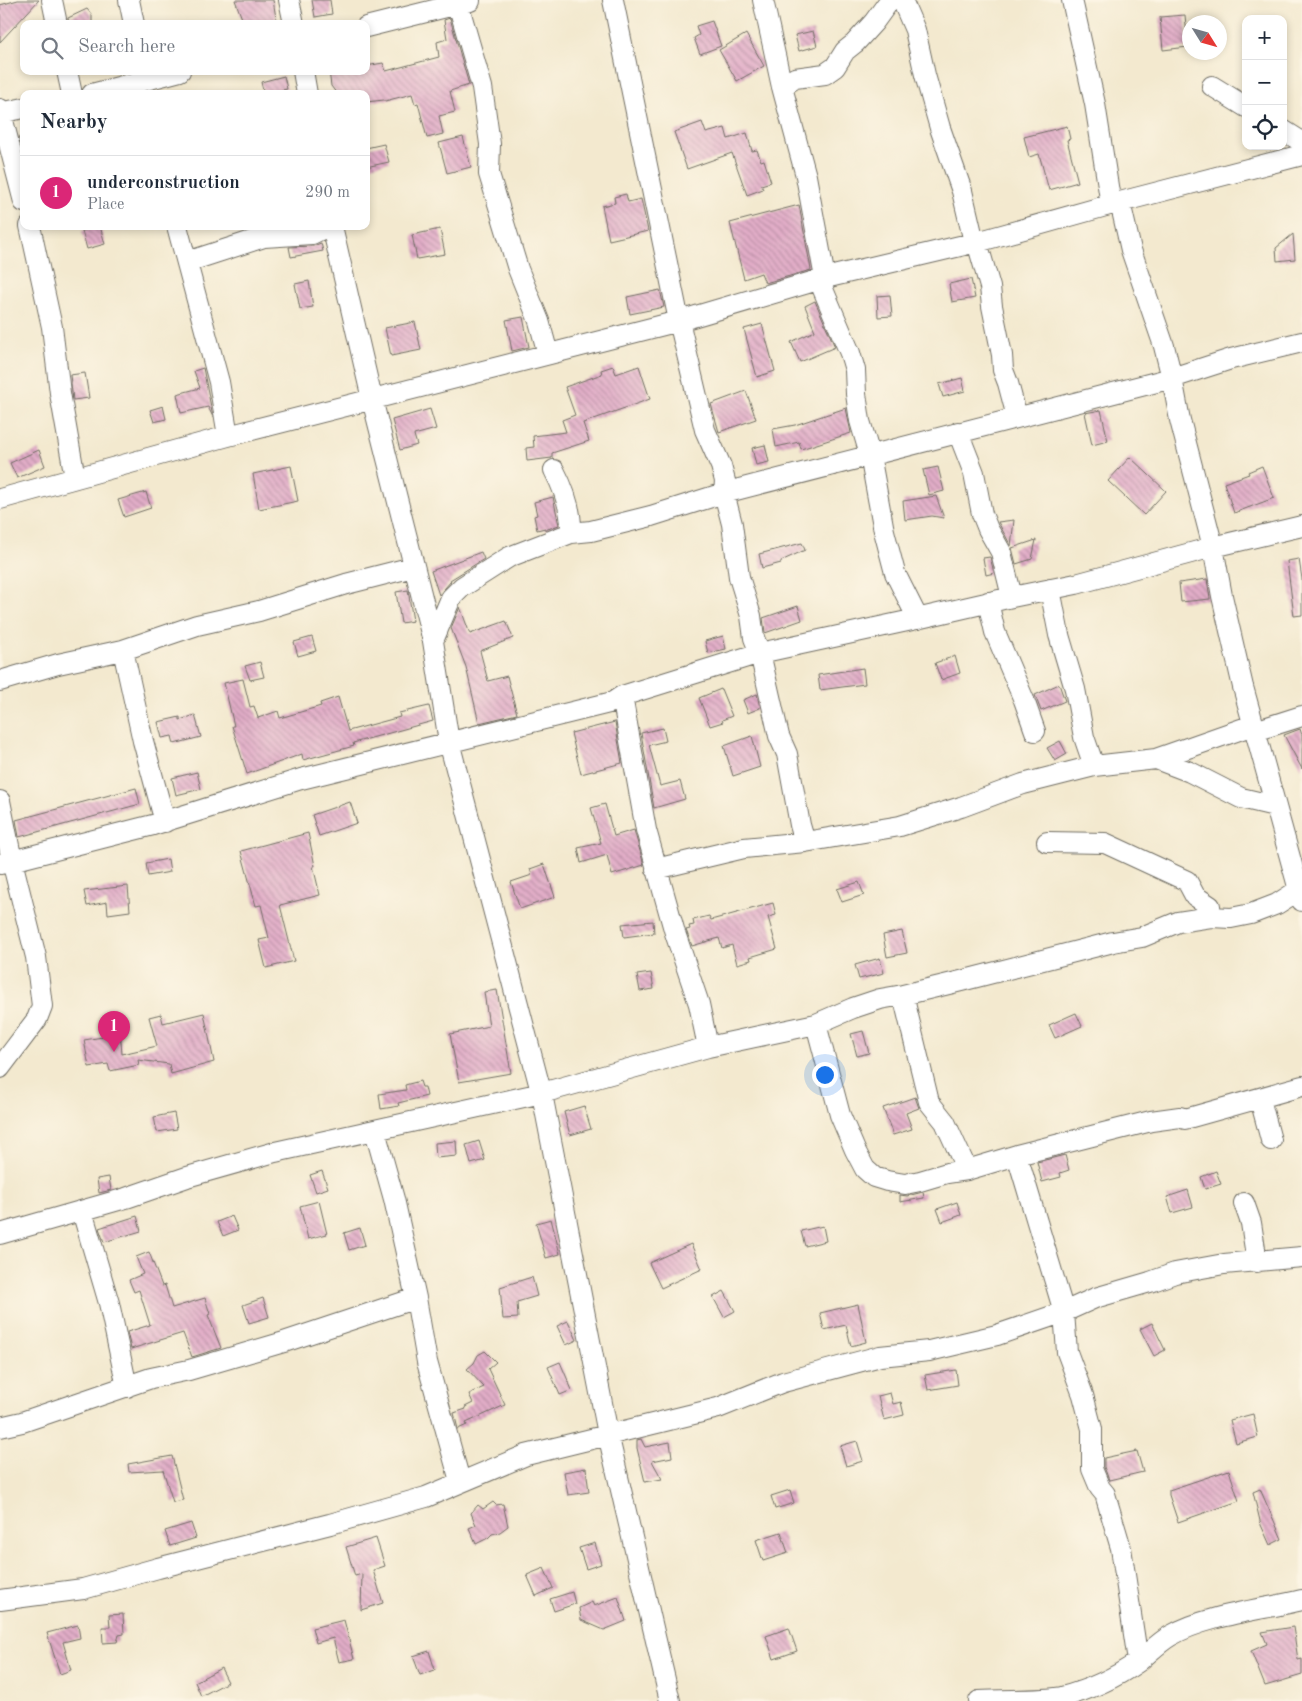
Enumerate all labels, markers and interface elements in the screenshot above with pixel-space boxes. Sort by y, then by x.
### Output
north arrow [1182,15,1227,60]
map controls [1242,15,1287,150]
button: + [1242,15,1287,60]
search box [20,20,370,75]
icon: search [38,34,66,62]
text: Search here [78,38,175,57]
button: − [1242,60,1287,105]
button: locate [1242,105,1287,150]
text: Nearby [40,112,108,133]
text: underconstruction [87,174,240,193]
text: 1 [51,185,61,201]
text: 290 m [305,185,350,201]
text: Place [87,197,124,213]
pin: 1 [98,1011,130,1052]
your location [812,1062,838,1088]

